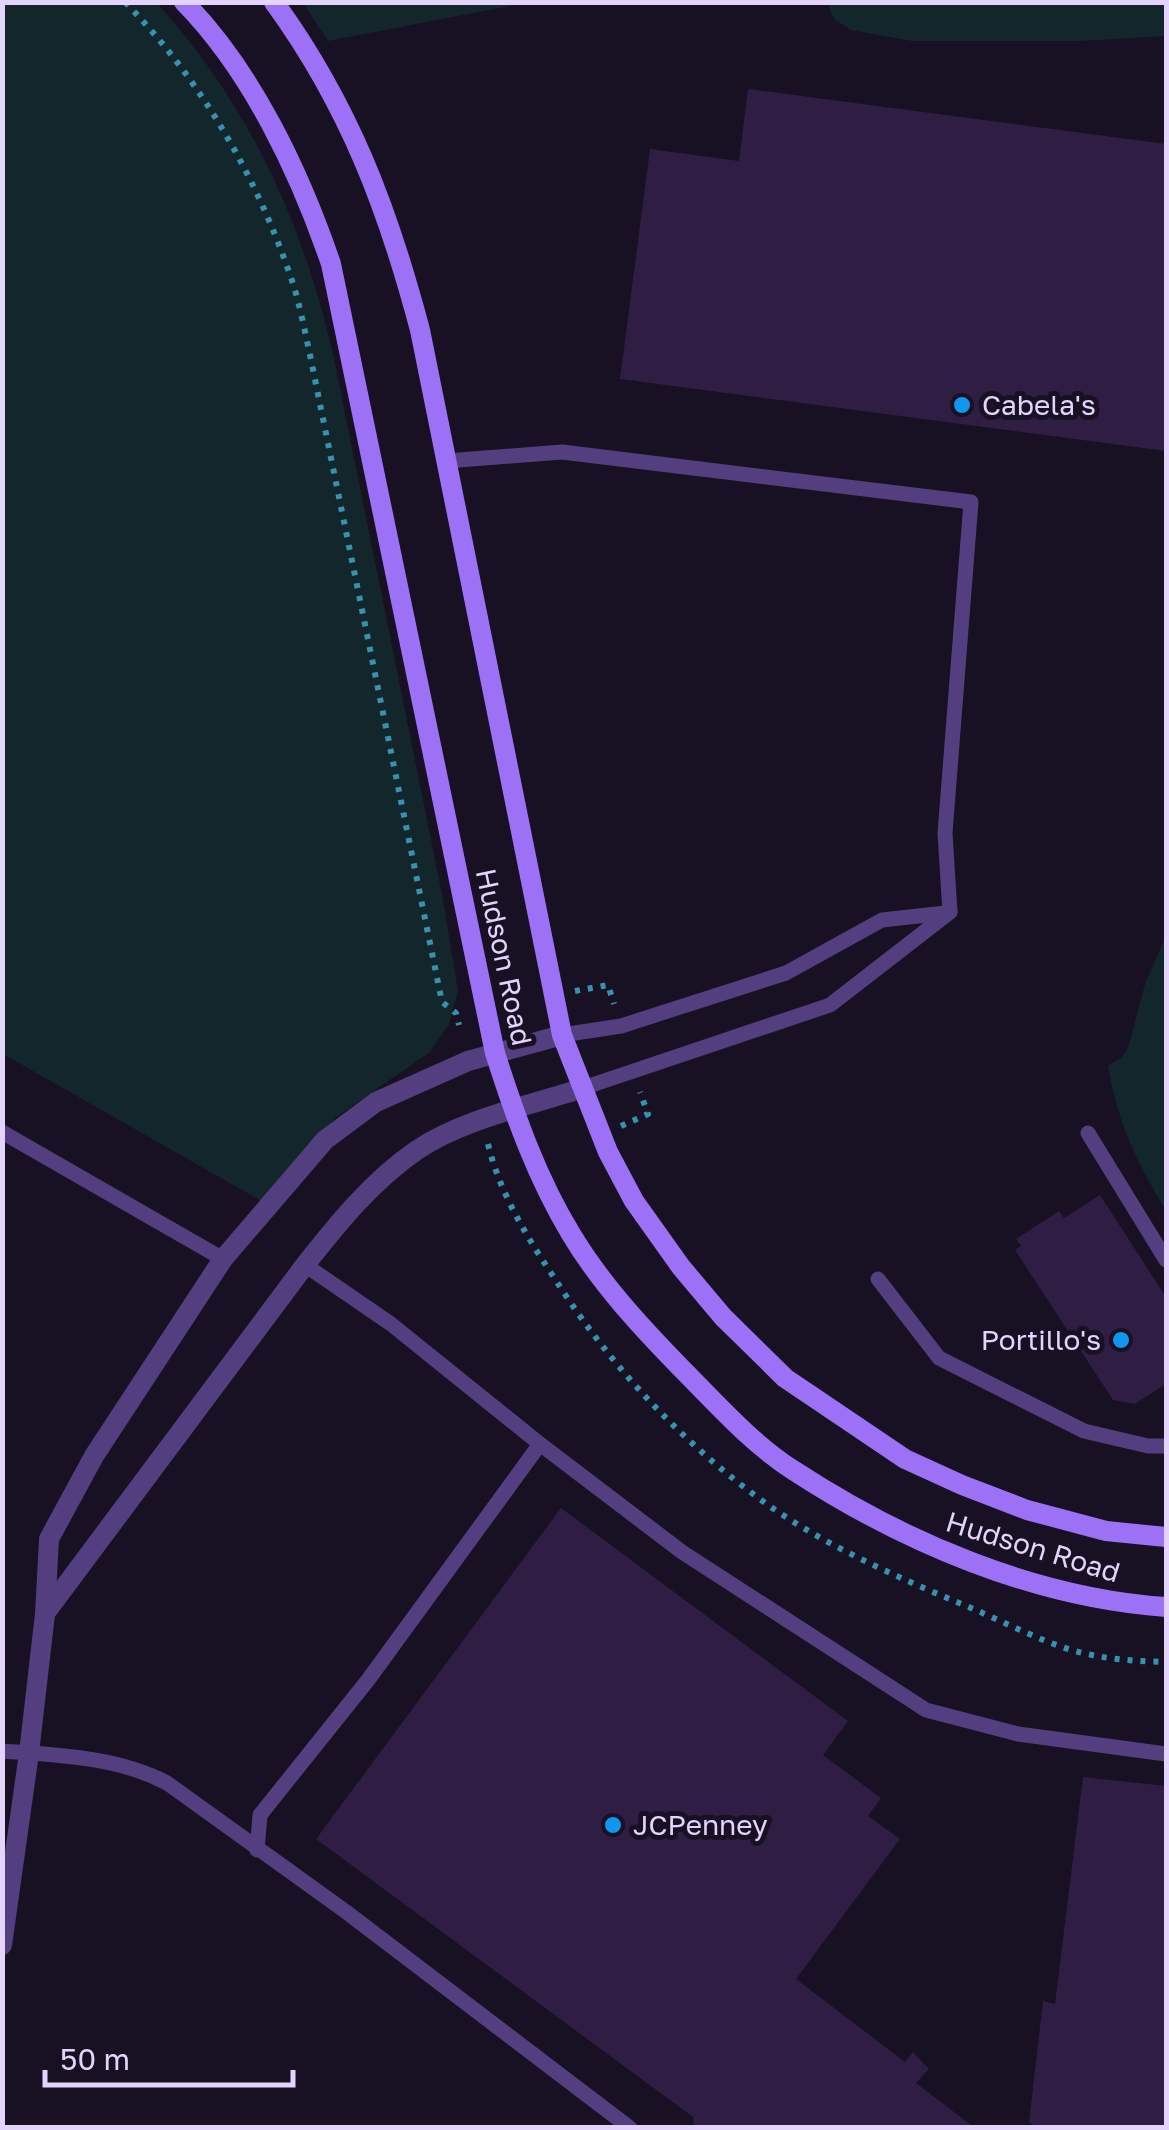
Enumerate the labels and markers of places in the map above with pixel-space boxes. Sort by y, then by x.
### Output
place label: Cabela's [982,388,1096,421]
marker: Cabela's [951,394,973,416]
place label: Portillo's [981,1323,1101,1356]
marker: Portillo's [1110,1329,1132,1351]
place label: JCPenney [633,1808,768,1841]
marker: JCPenney [602,1814,624,1836]

